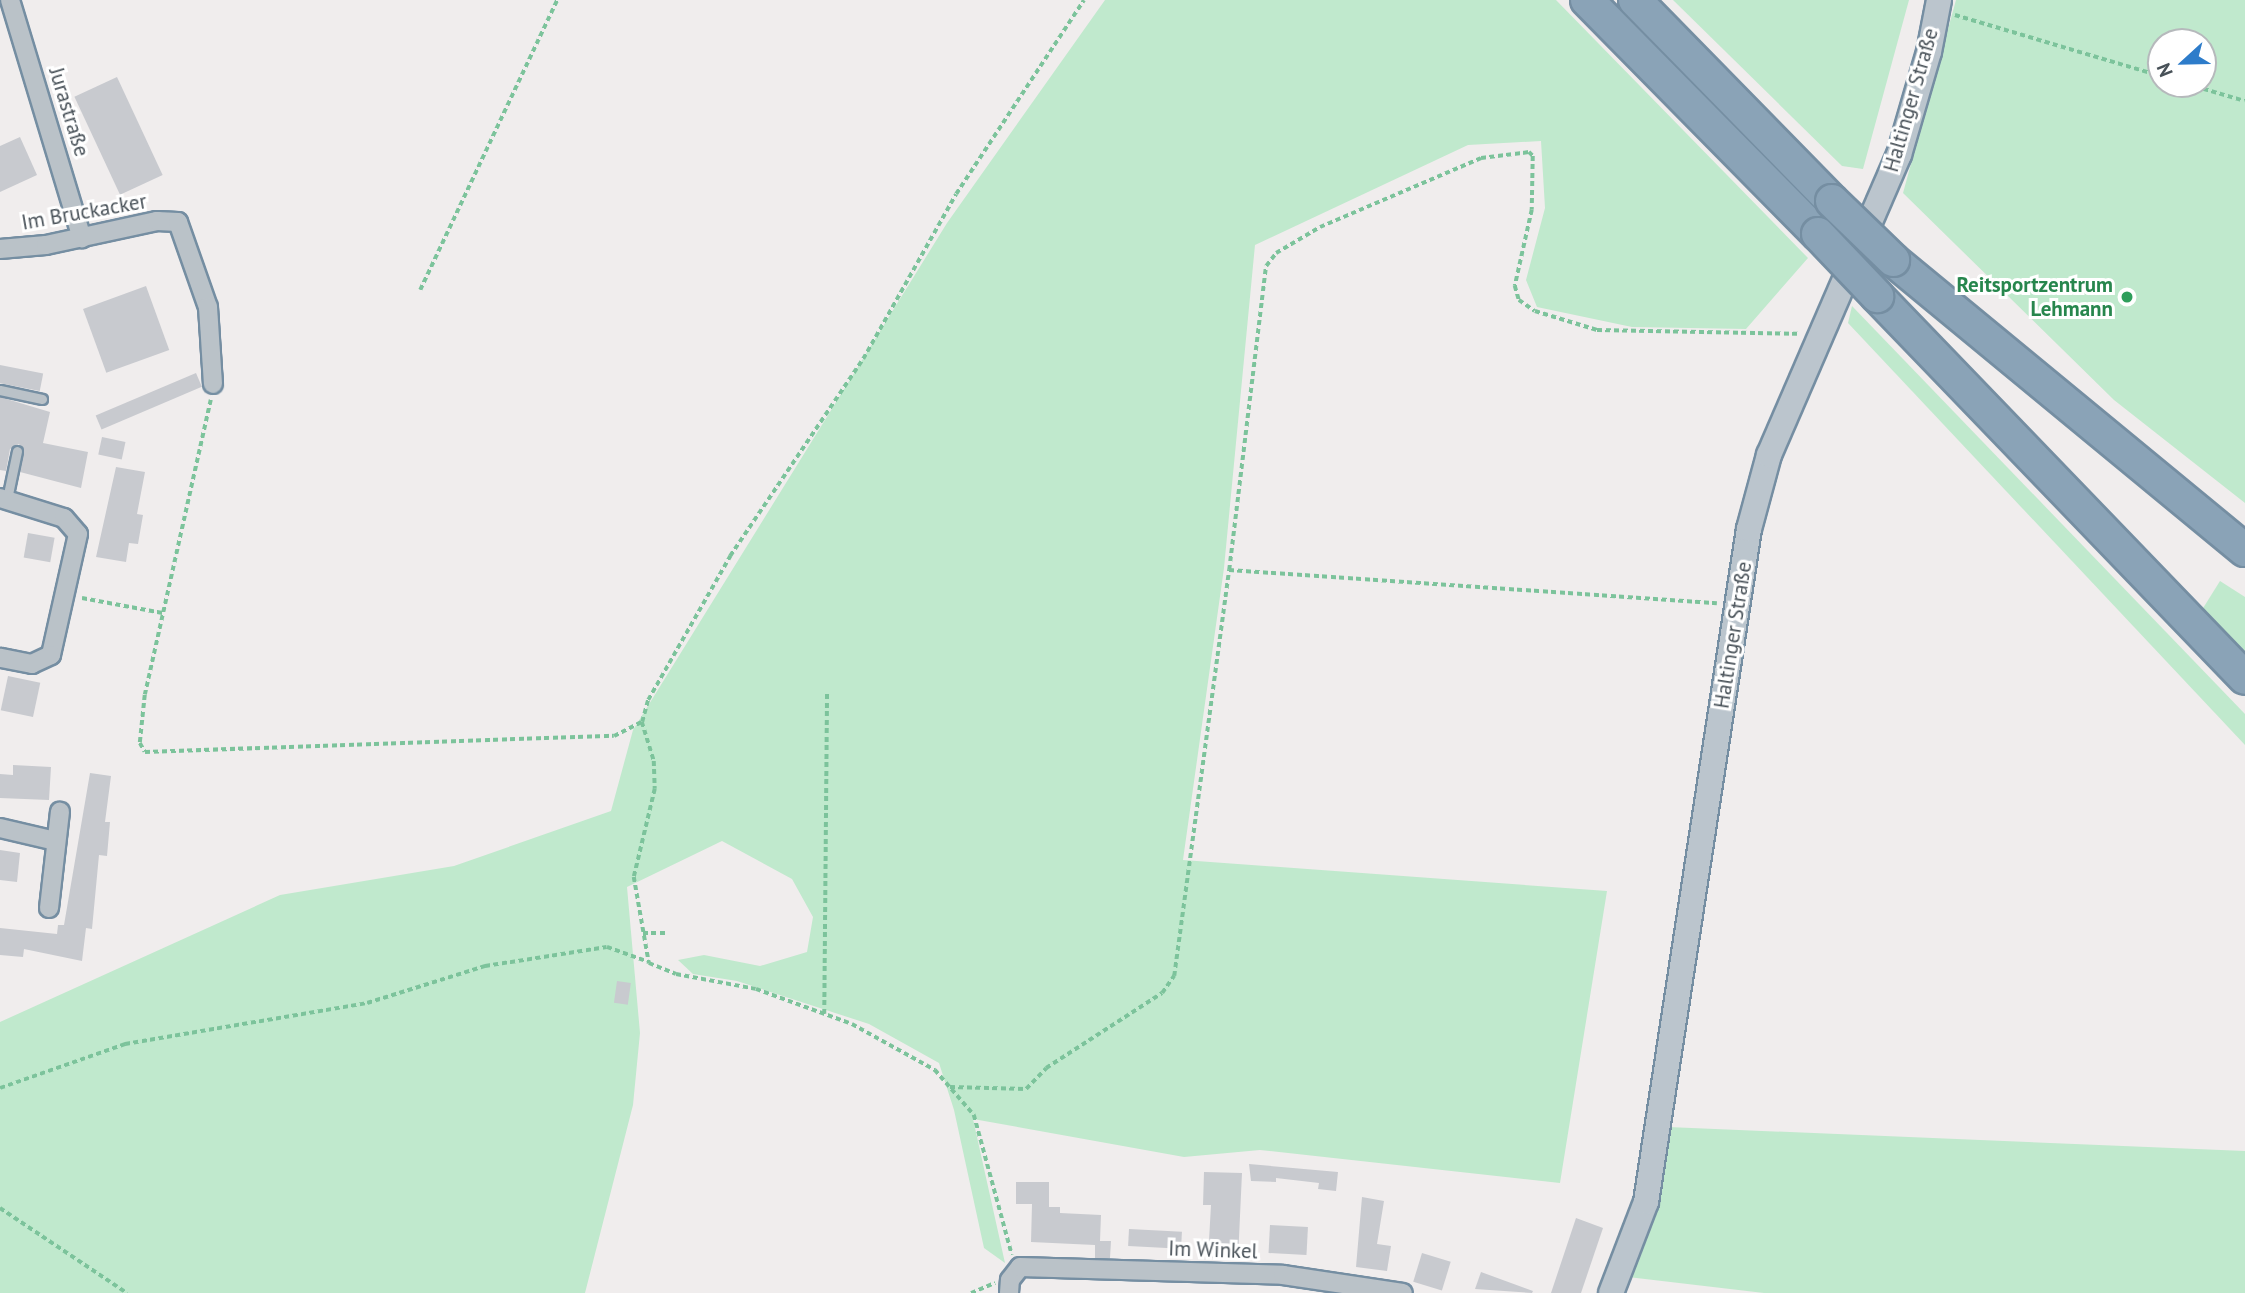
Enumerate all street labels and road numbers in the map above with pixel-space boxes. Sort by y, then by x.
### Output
street label: Haltinger Straße [1878,25,1944,175]
street label: Jurastraße [44,65,94,159]
street label: Im Bruckacker [20,189,148,235]
street label: Haltinger Straße [1709,560,1757,710]
street label: Im Winkel [1168,1236,1258,1264]

